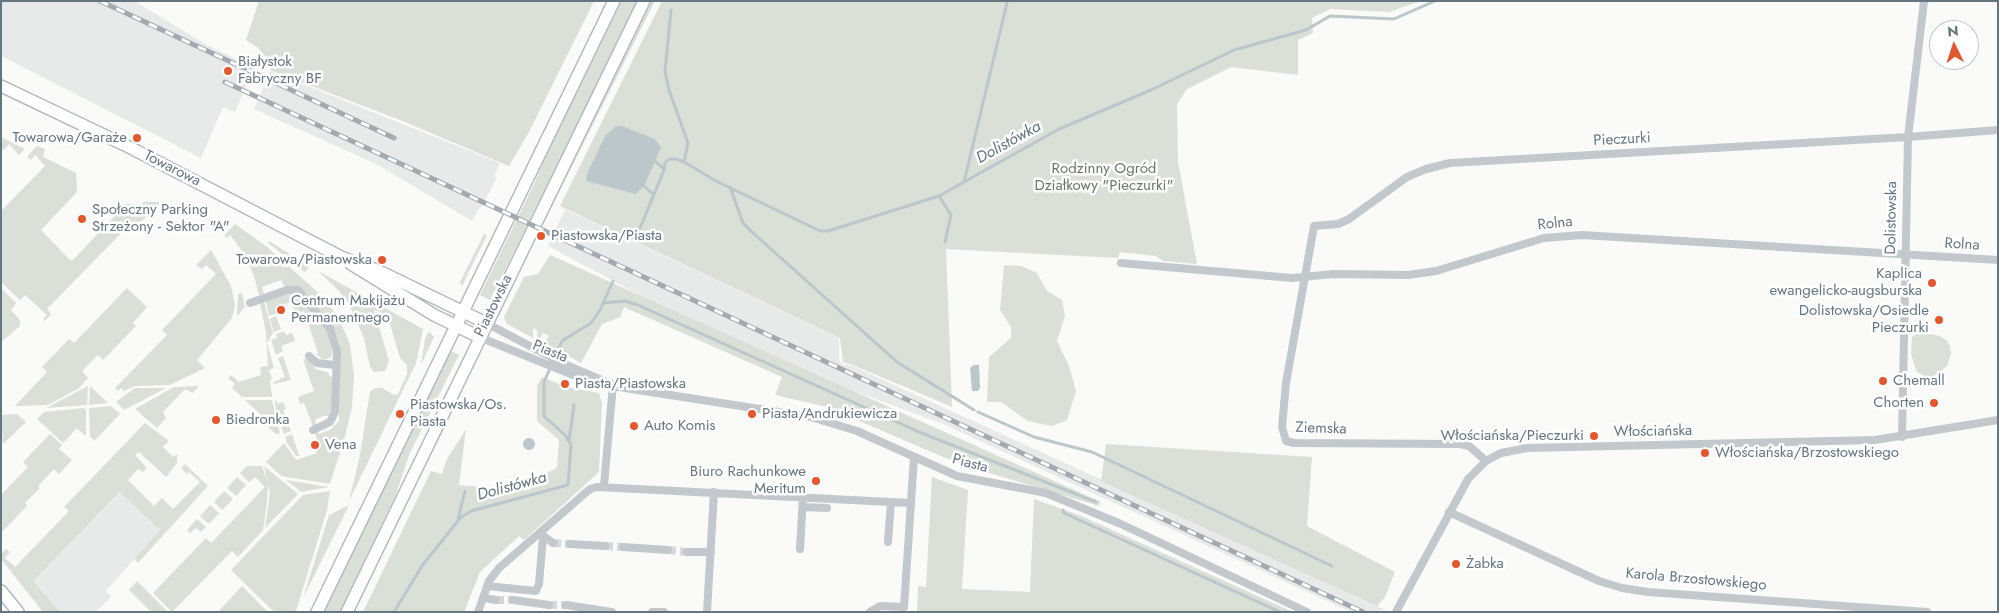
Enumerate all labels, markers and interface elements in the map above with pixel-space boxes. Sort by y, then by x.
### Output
north arrow [1929,20,1979,70]
text: N [1947,21,1959,41]
place label: Białystok Fabryczny BF [238,53,322,88]
marker: Białystok Fabryczny BF [222,65,234,77]
water label: Dolistówka [973,117,1045,169]
place label: Towarowa/Garaże [13,129,127,147]
street label: Pieczurki [1593,130,1651,150]
marker: Towarowa/Garaże [131,132,143,144]
street label: Towarowa [141,147,203,191]
park label: Rodzinny Ogród Działkowy "Pieczurki" [1035,160,1173,195]
street label: Dolistowska [1882,181,1902,255]
place label: Społeczny Parking Strzeżony - Sektor "A" [92,201,230,236]
marker: Społeczny Parking Strzeżony - Sektor "A" [76,213,88,225]
street label: Rolna [1537,213,1573,235]
place label: Piastowska/Piasta [551,227,662,245]
marker: Piastowska/Piasta [535,230,547,242]
street label: Rolna [1944,235,1980,255]
place label: Towarowa/Piastowska [236,251,372,269]
marker: Towarowa/Piastowska [376,254,388,266]
place label: Kaplica ewangelicko-augsburska [1770,265,1922,300]
street label: Piastowska [471,272,517,340]
marker: Kaplica ewangelicko-augsburska [1926,277,1938,289]
place label: Centrum Makijażu Permanentnego [291,292,405,327]
place label: Dolistowska/Osiedle Pieczurki [1799,302,1929,337]
marker: Centrum Makijażu Permanentnego [275,304,287,316]
marker: Dolistowska/Osiedle Pieczurki [1933,314,1945,326]
street label: Piasta [530,337,570,367]
place label: Chemall [1893,372,1945,390]
place label: Piasta/Piastowska [575,375,686,393]
marker: Chemall [1877,375,1889,387]
marker: Piasta/Piastowska [559,378,571,390]
place label: Chorten [1873,394,1924,412]
place label: Piastowska/Os. Piasta [410,396,507,431]
marker: Chorten [1928,397,1940,409]
place label: Piasta/Andrukiewicza [762,405,897,423]
marker: Piastowska/Os. Piasta [394,408,406,420]
marker: Piasta/Andrukiewicza [746,408,758,420]
place label: Biedronka [226,411,289,429]
marker: Biedronka [210,414,222,426]
place label: Auto Komis [644,417,716,435]
street label: Ziemska [1295,419,1347,439]
marker: Auto Komis [628,420,640,432]
street label: Włościańska [1614,422,1692,442]
place label: Włościańska/Pieczurki [1440,427,1584,445]
marker: Włościańska/Pieczurki [1588,430,1600,442]
place label: Vena [325,436,357,454]
marker: Vena [309,439,321,451]
place label: Włościańska/Brzostowskiego [1715,444,1899,462]
marker: Włościańska/Brzostowskiego [1699,447,1711,459]
street label: Piasta [950,451,990,477]
place label: Biuro Rachunkowe Meritum [690,463,806,498]
water label: Dolistówka [475,469,549,505]
marker: Biuro Rachunkowe Meritum [810,475,822,487]
place label: Żabka [1466,555,1504,573]
marker: Żabka [1450,558,1462,570]
street label: Karola Brzostowskiego [1625,565,1767,595]

